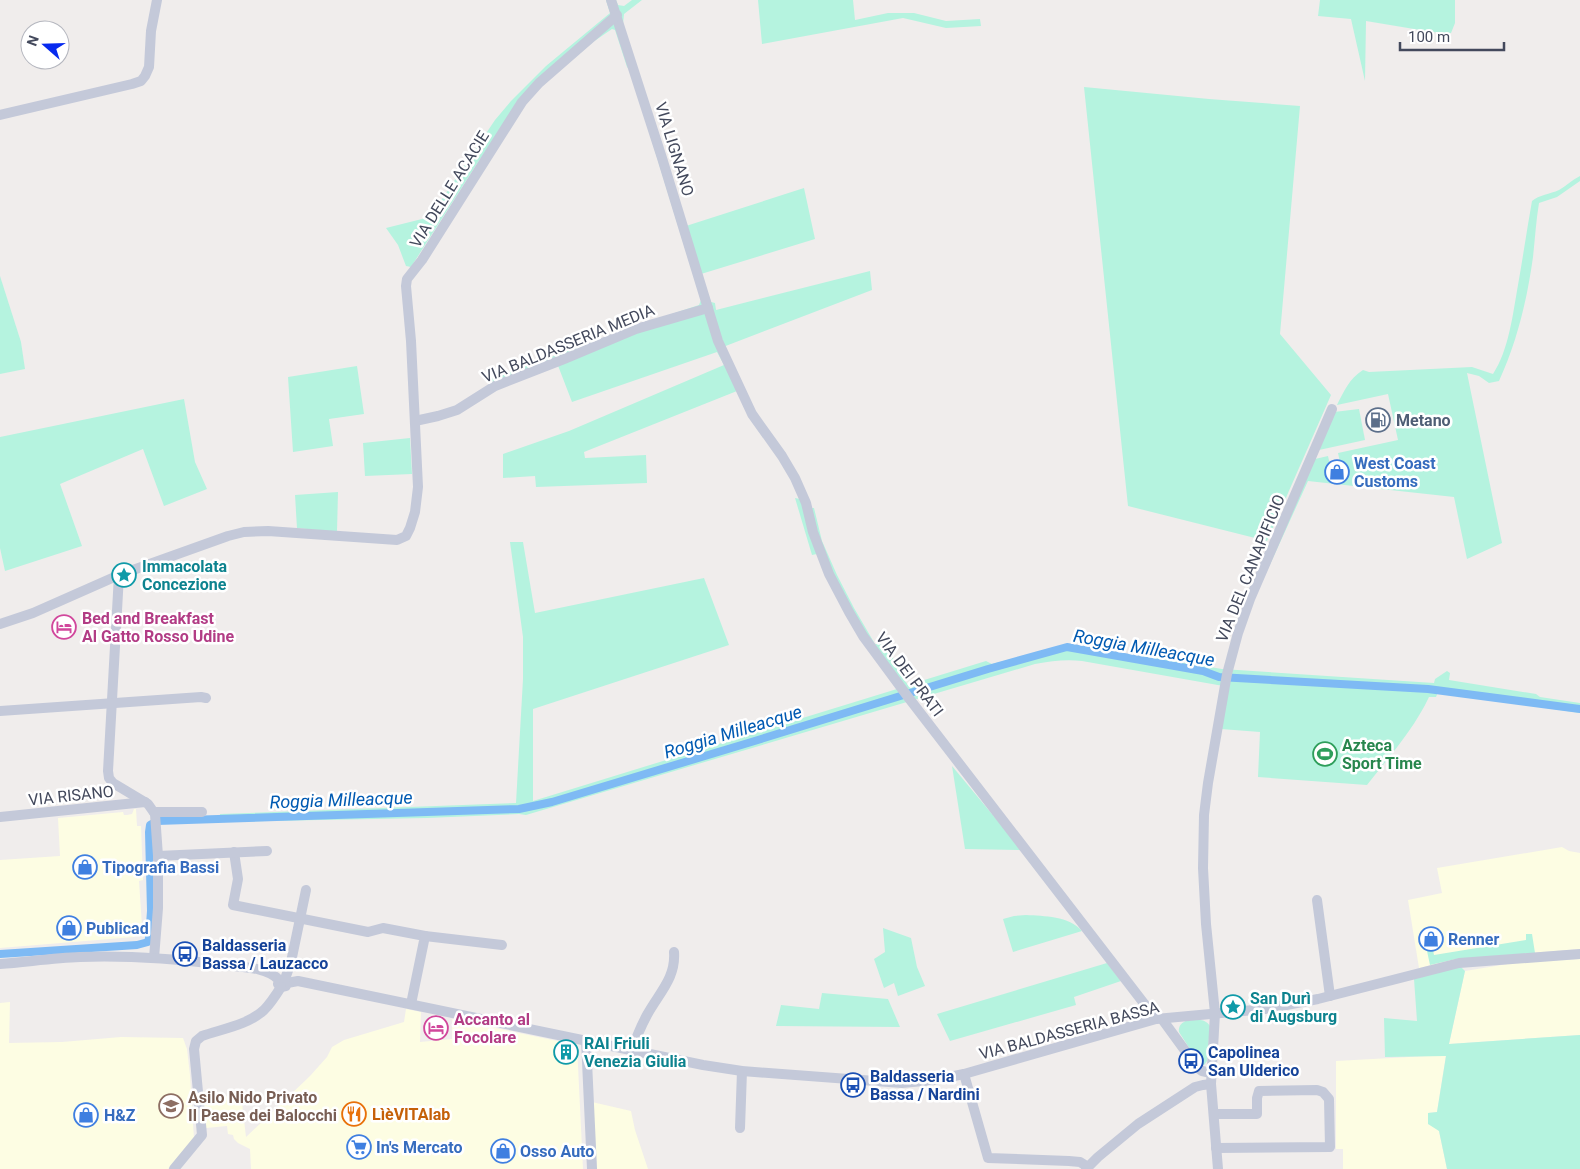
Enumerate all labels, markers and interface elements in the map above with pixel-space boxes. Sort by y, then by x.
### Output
north arrow [20,20,70,70]
scale bar [1400,20,1504,52]
text: 100 m [1408,28,1450,46]
text: N [24,33,42,48]
street label: VIA LIGNANO [651,100,698,198]
street label: VIA DELLE ACACIE [406,127,493,251]
street label: VIA BALDASSERIA MEDIA [479,300,658,387]
fuel station icon: Metano [1365,407,1391,433]
place label: Metano [1396,411,1451,430]
place label: West Coast Customs [1354,454,1436,491]
shop icon: West Coast Customs [1324,459,1350,485]
street label: VIA DEL CANAPIFICIO [1212,492,1289,645]
place label: Immacolata Concezione [142,557,228,594]
place icon: Immacolata Concezione [111,562,137,588]
place label: Bed and Breakfast Al Gatto Rosso Udine [82,609,235,646]
hotel icon: Bed and Breakfast Al Gatto Rosso Udine [51,614,77,640]
water label: Roggia Milleacque [1072,625,1216,670]
street label: VIA DEI PRATI [872,629,947,720]
water label: Roggia Milleacque [661,701,804,762]
place label: Azteca Sport Time [1342,736,1422,773]
sports icon: Azteca Sport Time [1312,741,1338,767]
street label: VIA RISANO [27,782,115,809]
water label: Roggia Milleacque [269,787,413,812]
shop icon: Tipografia Bassi [72,854,98,880]
place label: Tipografia Bassi [102,858,219,877]
shop icon: Publicad [56,915,82,941]
place label: Publicad [86,919,149,938]
shop icon: Renner [1418,926,1444,952]
place label: Renner [1448,930,1499,949]
place label: Baldasseria Bassa / Lauzacco [202,936,328,973]
bus stop icon: Baldasseria Bassa / Lauzacco [172,941,198,967]
place label: San Durì di Augsburg [1250,989,1337,1026]
place icon: San Durì di Augsburg [1220,994,1246,1020]
street label: VIA BALDASSERIA BASSA [977,997,1162,1064]
place label: Accanto al Focolare [454,1010,530,1047]
hotel icon: Accanto al Focolare [423,1015,449,1041]
place label: RAI Friuli Venezia Giulia [584,1034,687,1071]
building icon: RAI Friuli Venezia Giulia [553,1039,579,1065]
place label: Capolinea San Ulderico [1208,1043,1299,1080]
bus stop icon: Capolinea San Ulderico [1178,1048,1204,1074]
place label: Baldasseria Bassa / Nardini [870,1067,980,1104]
bus stop icon: Baldasseria Bassa / Nardini [840,1072,866,1098]
place label: Asilo Nido Privato Il Paese dei Balocchi [188,1088,337,1125]
school or university icon: Asilo Nido Privato Il Paese dei Balocchi [158,1093,184,1119]
restaurant icon: LìèVITAlab [341,1101,367,1127]
shop icon: H&Z [73,1102,99,1128]
place label: LìèVITAlab [372,1105,450,1124]
place label: H&Z [104,1106,136,1125]
supermarket icon: In's Mercato [346,1134,372,1160]
place label: In's Mercato [376,1138,463,1157]
shop icon: Osso Auto [490,1138,516,1164]
place label: Osso Auto [520,1142,594,1161]

